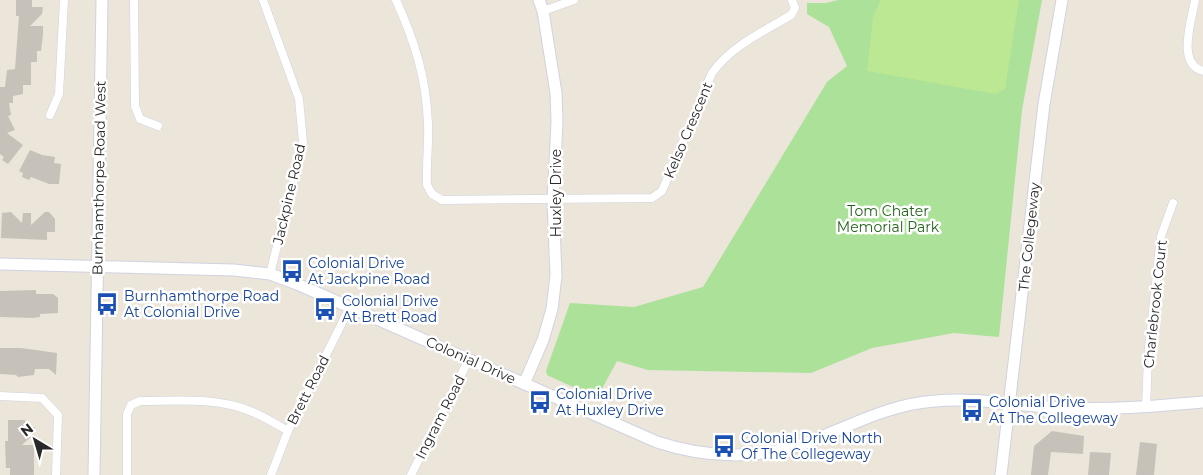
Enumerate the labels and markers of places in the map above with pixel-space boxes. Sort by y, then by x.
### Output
place label: Colonial Drive At Jackpine Road [308,254,430,288]
bus stop icon: Colonial Drive At Jackpine Road [279,258,305,284]
place label: Burnhamthorpe Road At Colonial Drive [124,287,279,321]
bus stop icon: Burnhamthorpe Road At Colonial Drive [94,291,120,317]
place label: Colonial Drive At Brett Road [342,292,439,326]
bus stop icon: Colonial Drive At Brett Road [312,296,338,322]
place label: Colonial Drive At Huxley Drive [556,385,664,419]
bus stop icon: Colonial Drive At Huxley Drive [527,389,553,415]
place label: Colonial Drive At The Collegeway [989,393,1118,427]
bus stop icon: Colonial Drive At The Collegeway [959,397,985,423]
place label: Colonial Drive North Of The Collegeway [741,429,882,463]
bus stop icon: Colonial Drive North Of The Collegeway [711,433,737,459]

